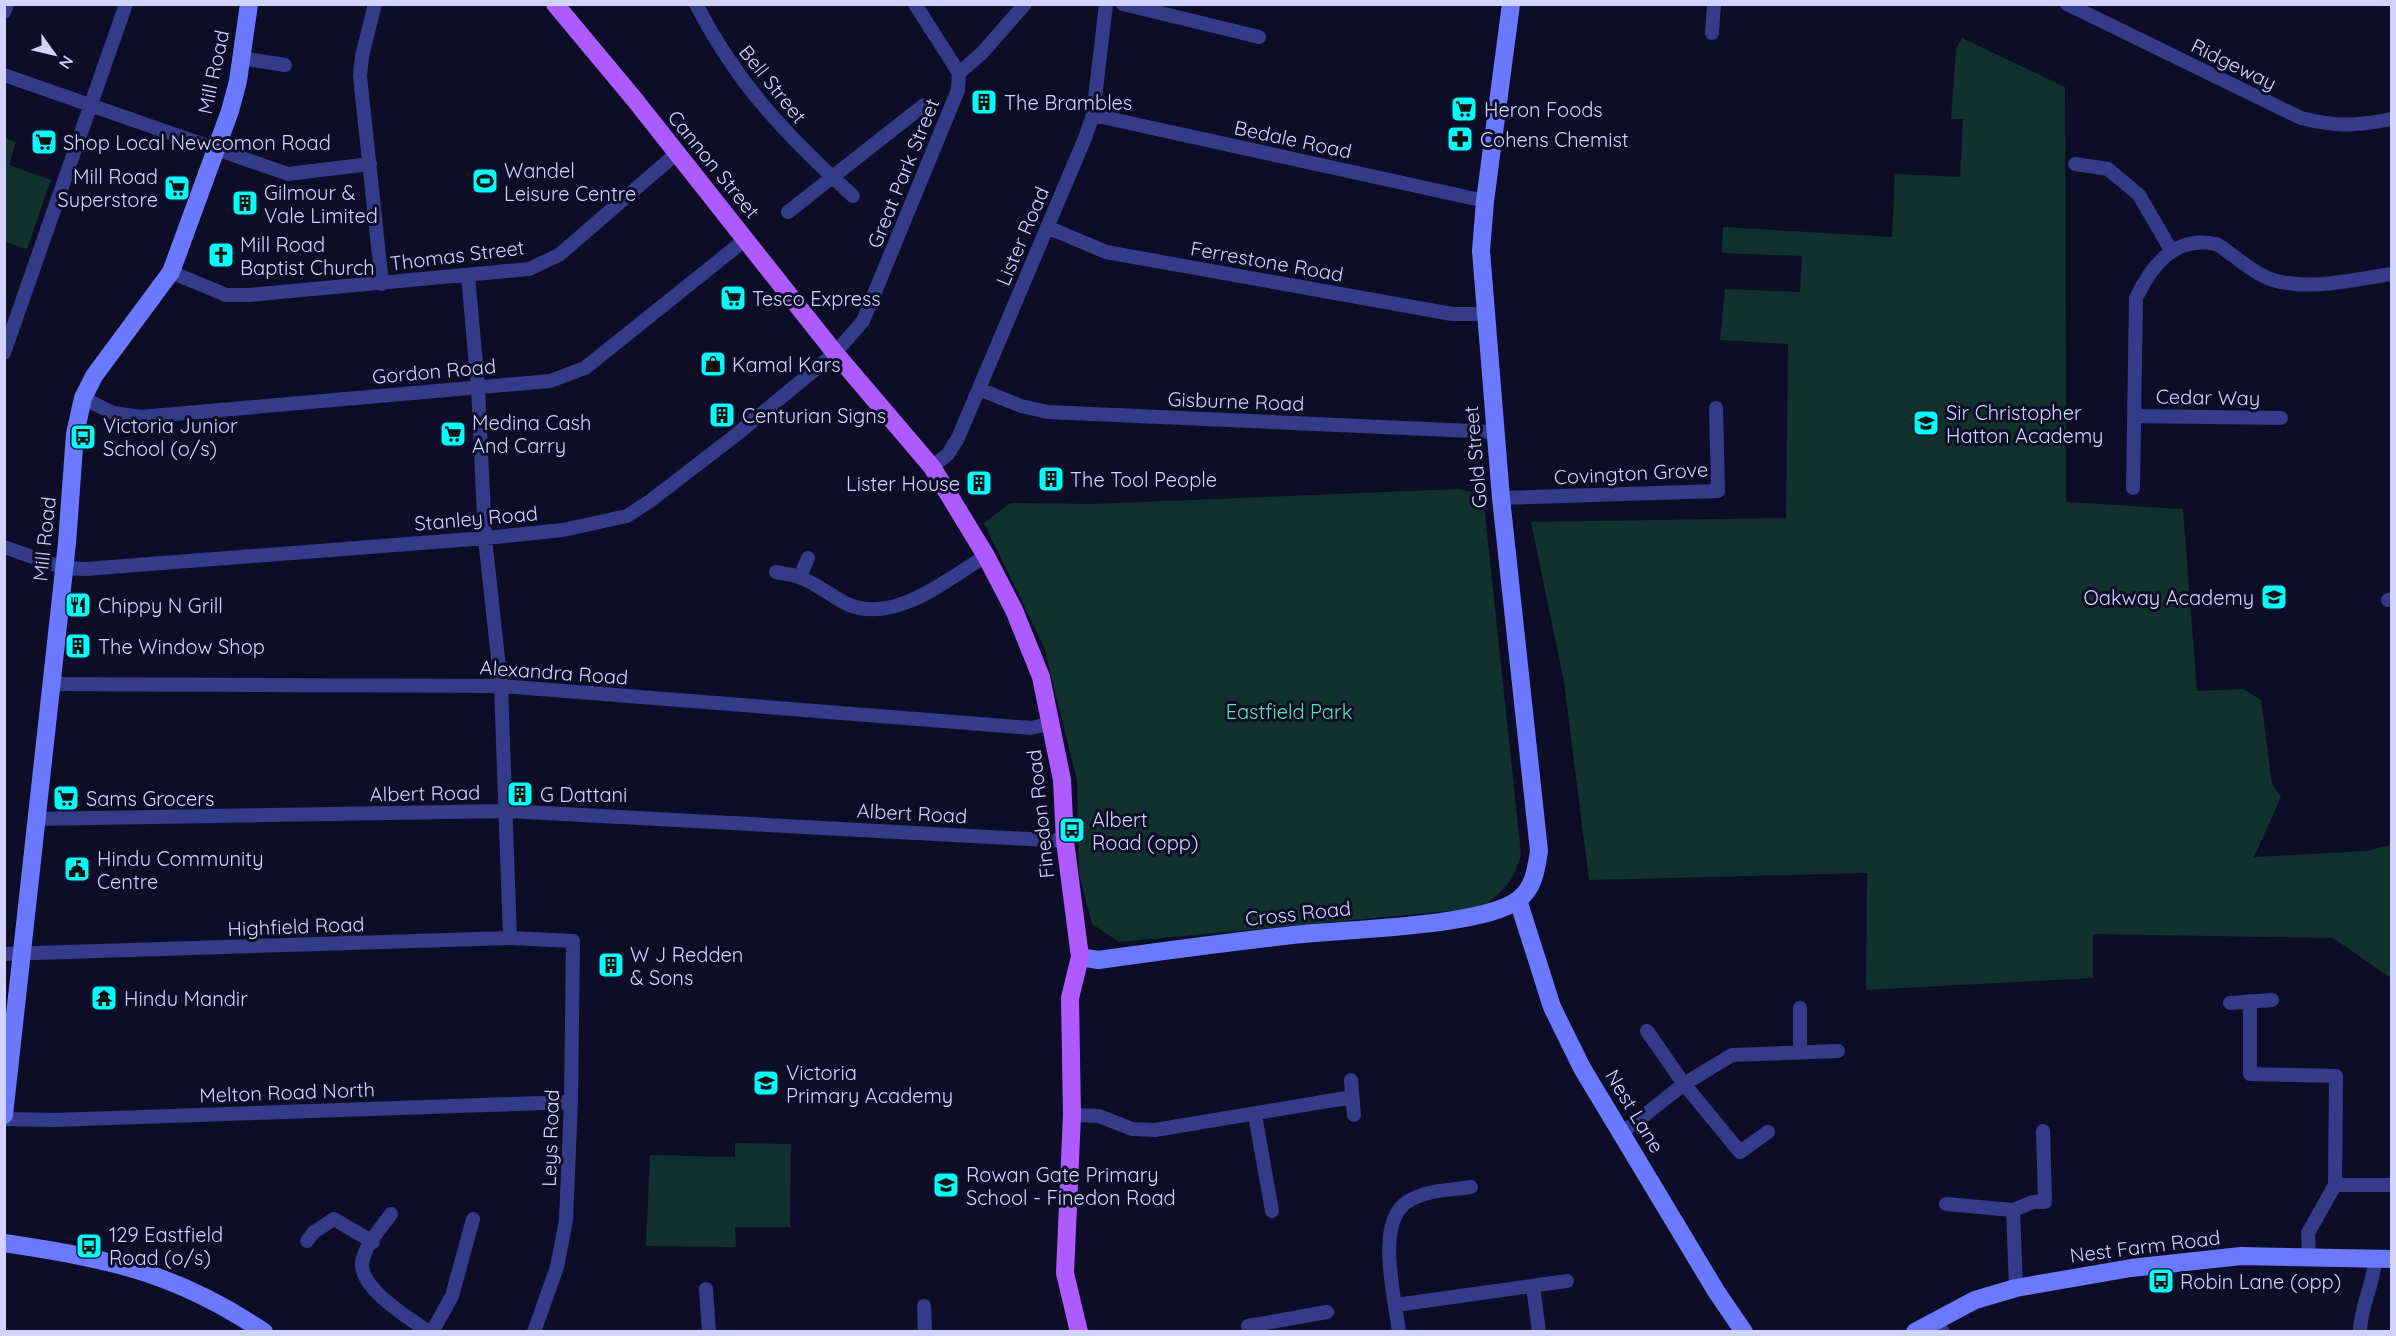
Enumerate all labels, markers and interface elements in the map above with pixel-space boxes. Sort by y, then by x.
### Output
north arrow [24,24,84,84]
street label: Mill Road [192,28,234,116]
street label: Ridgeway [2187,33,2281,95]
street label: Bell Street [734,40,812,128]
text: N [55,52,78,73]
building icon: The Brambles [969,87,999,117]
place label: The Brambles [1004,90,1132,115]
street label: Great Park Street [862,94,945,252]
supermarket icon: Heron Foods [1449,94,1479,124]
place label: Heron Foods [1484,97,1603,122]
street label: Cannon Street [663,105,765,223]
street label: Bedale Road [1232,114,1354,164]
pharmacy icon: Cohens Chemist [1445,124,1475,154]
supermarket icon: Shop Local Newcomon Road [29,127,59,157]
place label: Cohens Chemist [1480,127,1629,152]
place label: Shop Local Newcomon Road [63,130,331,155]
place label: Wandel Leisure Centre [504,158,636,206]
place label: Mill Road Superstore [58,164,158,212]
sports icon: Wandel Leisure Centre [470,166,500,196]
supermarket icon: Mill Road Superstore [162,173,192,203]
place label: Gilmour & Vale Limited [264,180,378,228]
street label: Lister Road [990,183,1054,289]
building icon: Gilmour & Vale Limited [230,188,260,218]
place label: Mill Road Baptist Church [240,232,375,280]
street label: Thomas Street [388,234,526,276]
street label: Ferrestone Road [1189,235,1345,287]
church icon: Mill Road Baptist Church [206,240,236,270]
supermarket icon: Tesco Express [718,283,748,313]
place label: Tesco Express [752,286,881,311]
shop icon: Kamal Kars [698,349,728,379]
place label: Kamal Kars [732,352,841,377]
street label: Gordon Road [371,353,497,389]
street label: Cedar Way [2156,384,2260,410]
street label: Gisburne Road [1167,386,1305,416]
building icon: Centurian Signs [707,400,737,430]
place label: Sir Christopher Hatton Academy [1946,400,2103,448]
place label: Centurian Signs [742,403,886,428]
street label: Gold Street [1458,405,1492,509]
school or university icon: Sir Christopher Hatton Academy [1911,408,1941,438]
place label: Medina Cash And Carry [472,410,591,458]
place label: Victoria Junior School (o/s) [103,413,238,461]
supermarket icon: Medina Cash And Carry [438,419,468,449]
bus stop icon: Victoria Junior School (o/s) [68,422,98,452]
street label: Covington Grove [1553,456,1709,490]
building icon: The Tool People [1036,464,1066,494]
place label: The Tool People [1070,467,1217,492]
building icon: Lister House [964,468,994,498]
place label: Lister House [846,471,960,496]
street label: Mill Road [27,495,61,583]
street label: Stanley Road [413,500,539,536]
school or university icon: Oakway Academy [2259,582,2289,612]
place label: Oakway Academy [2083,585,2254,610]
restaurant icon: Chippy N Grill [63,590,93,620]
place label: Chippy N Grill [98,593,223,618]
building icon: The Window Shop [63,631,93,661]
place label: The Window Shop [98,634,265,659]
street label: Alexandra Road [479,654,629,690]
park label: Eastfield Park [1226,699,1352,724]
street label: Finedon Road [1021,748,1059,880]
building icon: G Dattani [505,779,535,809]
street label: Albert Road [370,780,480,806]
place label: G Dattani [540,782,627,807]
supermarket icon: Sams Grocers [51,783,81,813]
place label: Sams Grocers [86,786,214,811]
street label: Albert Road [856,798,968,828]
place label: Albert Road (opp) [1092,807,1198,855]
bus stop icon: Albert Road (opp) [1057,815,1087,845]
place label: Hindu Community Centre [97,846,264,894]
public building icon: Hindu Community Centre [62,854,92,884]
street label: Cross Road [1244,895,1352,931]
street label: Highfield Road [227,911,365,941]
place label: W J Redden & Sons [630,942,743,990]
building icon: W J Redden & Sons [596,950,626,980]
temple icon: Hindu Mandir [89,983,119,1013]
place label: Hindu Mandir [124,986,248,1011]
place label: Victoria Primary Academy [786,1060,953,1108]
street label: Nest Lane [1600,1065,1670,1157]
school or university icon: Victoria Primary Academy [751,1068,781,1098]
street label: Melton Road North [199,1076,375,1108]
street label: Leys Road [536,1089,564,1187]
place label: Rowan Gate Primary School - Finedon Road [966,1162,1176,1210]
school or university icon: Rowan Gate Primary School - Finedon Road [931,1170,961,1200]
place label: 129 Eastfield Road (o/s) [109,1222,223,1270]
street label: Nest Farm Road [2068,1224,2222,1268]
bus stop icon: 129 Eastfield Road (o/s) [74,1231,104,1261]
bus stop icon: Robin Lane (opp) [2146,1266,2176,1296]
place label: Robin Lane (opp) [2180,1269,2341,1294]

